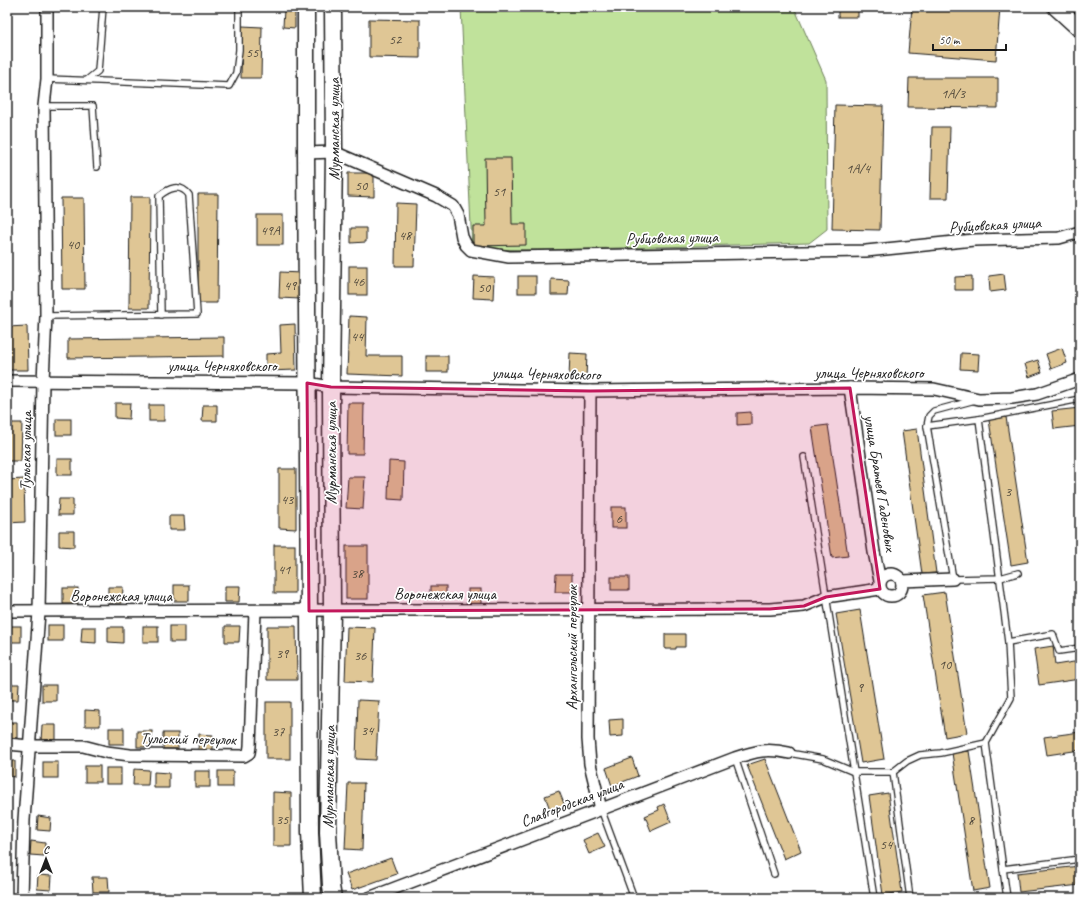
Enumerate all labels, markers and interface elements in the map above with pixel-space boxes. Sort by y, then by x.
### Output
scale bar [933,26,1006,52]
house number: 52 [389,31,403,48]
text: 50 m [939,32,961,48]
house number: 55 [246,44,259,61]
street label: Мурманская улица [324,77,344,180]
house number: 1А/3 [941,85,967,102]
house number: 1А/4 [846,160,872,177]
house number: 50 [355,177,369,194]
house number: 51 [493,183,506,200]
street label: Рубцовская улица [948,213,1043,237]
house number: 49А [260,222,281,239]
house number: 48 [399,227,413,244]
street label: Рубцовская улица [626,227,719,249]
house number: 40 [67,236,81,253]
house number: 46 [352,273,365,290]
house number: 49 [284,277,298,294]
house number: 50 [478,279,492,296]
house number: 44 [351,328,365,345]
street label: улица Черняховского [167,356,279,376]
street label: улица Черняховского [490,363,603,385]
street label: улица Черняховского [814,363,926,383]
street label: Мурманская улица [321,401,341,504]
street label: Тульская улица [15,410,37,491]
street label: улица Братьев Гаденовых [859,412,901,554]
house number: 3 [1005,483,1013,500]
house number: 43 [281,491,295,508]
house number: 6 [616,510,623,527]
house number: 41 [278,561,291,578]
house number: 38 [351,565,365,582]
street label: Воронежская улица [394,584,497,604]
street label: Архангельский переулок [562,584,582,710]
street label: Воронежская улица [70,586,173,606]
house number: 39 [276,645,290,662]
house number: 36 [354,647,367,664]
house number: 10 [939,656,953,673]
house number: 9 [857,679,865,696]
house number: 34 [361,722,375,739]
house number: 37 [272,723,285,740]
street label: Мурманская улица [318,725,340,828]
street label: Тульский переулок [140,728,238,750]
street label: Славгородская улица [518,774,628,832]
house number: 35 [276,811,289,828]
house number: 8 [968,812,976,829]
house number: 54 [880,836,894,853]
north arrow [26,839,66,879]
text: С [43,842,50,856]

